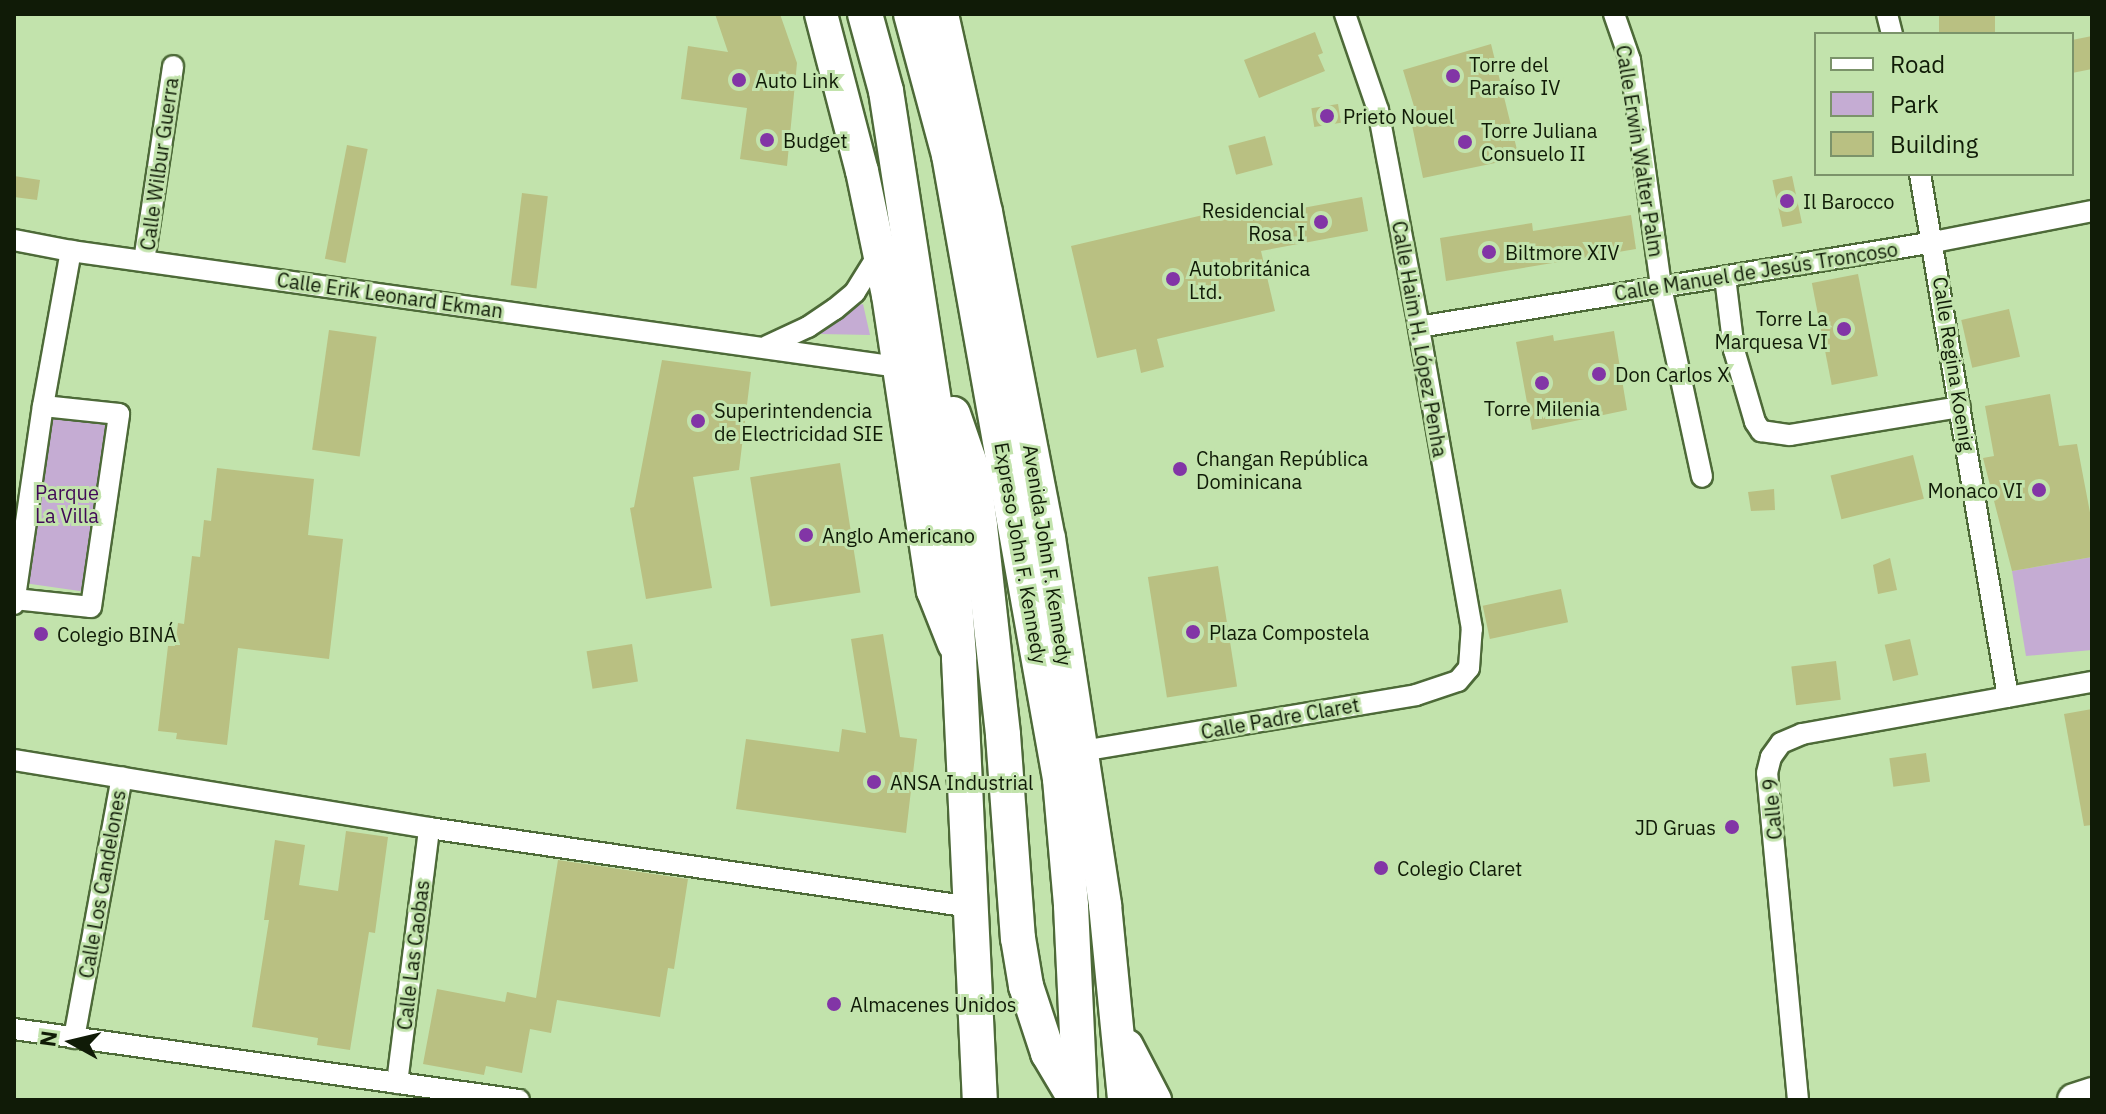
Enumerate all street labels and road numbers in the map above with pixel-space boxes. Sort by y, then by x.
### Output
street label: Calle Erwin Walter Palm [1611,43,1669,259]
street label: Calle Wilbur Guerra [135,76,183,252]
street label: Calle Haim H. López Penha [1387,219,1453,459]
street label: Calle Manuel de Jesús Troncoso [1612,237,1900,305]
street label: Calle Erik Leonard Ekman [275,267,505,323]
street label: Calle Regina Koenig [1928,275,1980,453]
street label: Expreso John F. Kennedy [990,440,1052,666]
street label: Avenida John F. Kennedy [1019,443,1077,667]
street label: Calle Padre Claret [1199,692,1361,744]
street label: Calle 9 [1757,777,1787,841]
street label: Calle Los Candelones [74,788,130,980]
street label: Calle Las Caobas [392,879,434,1031]

